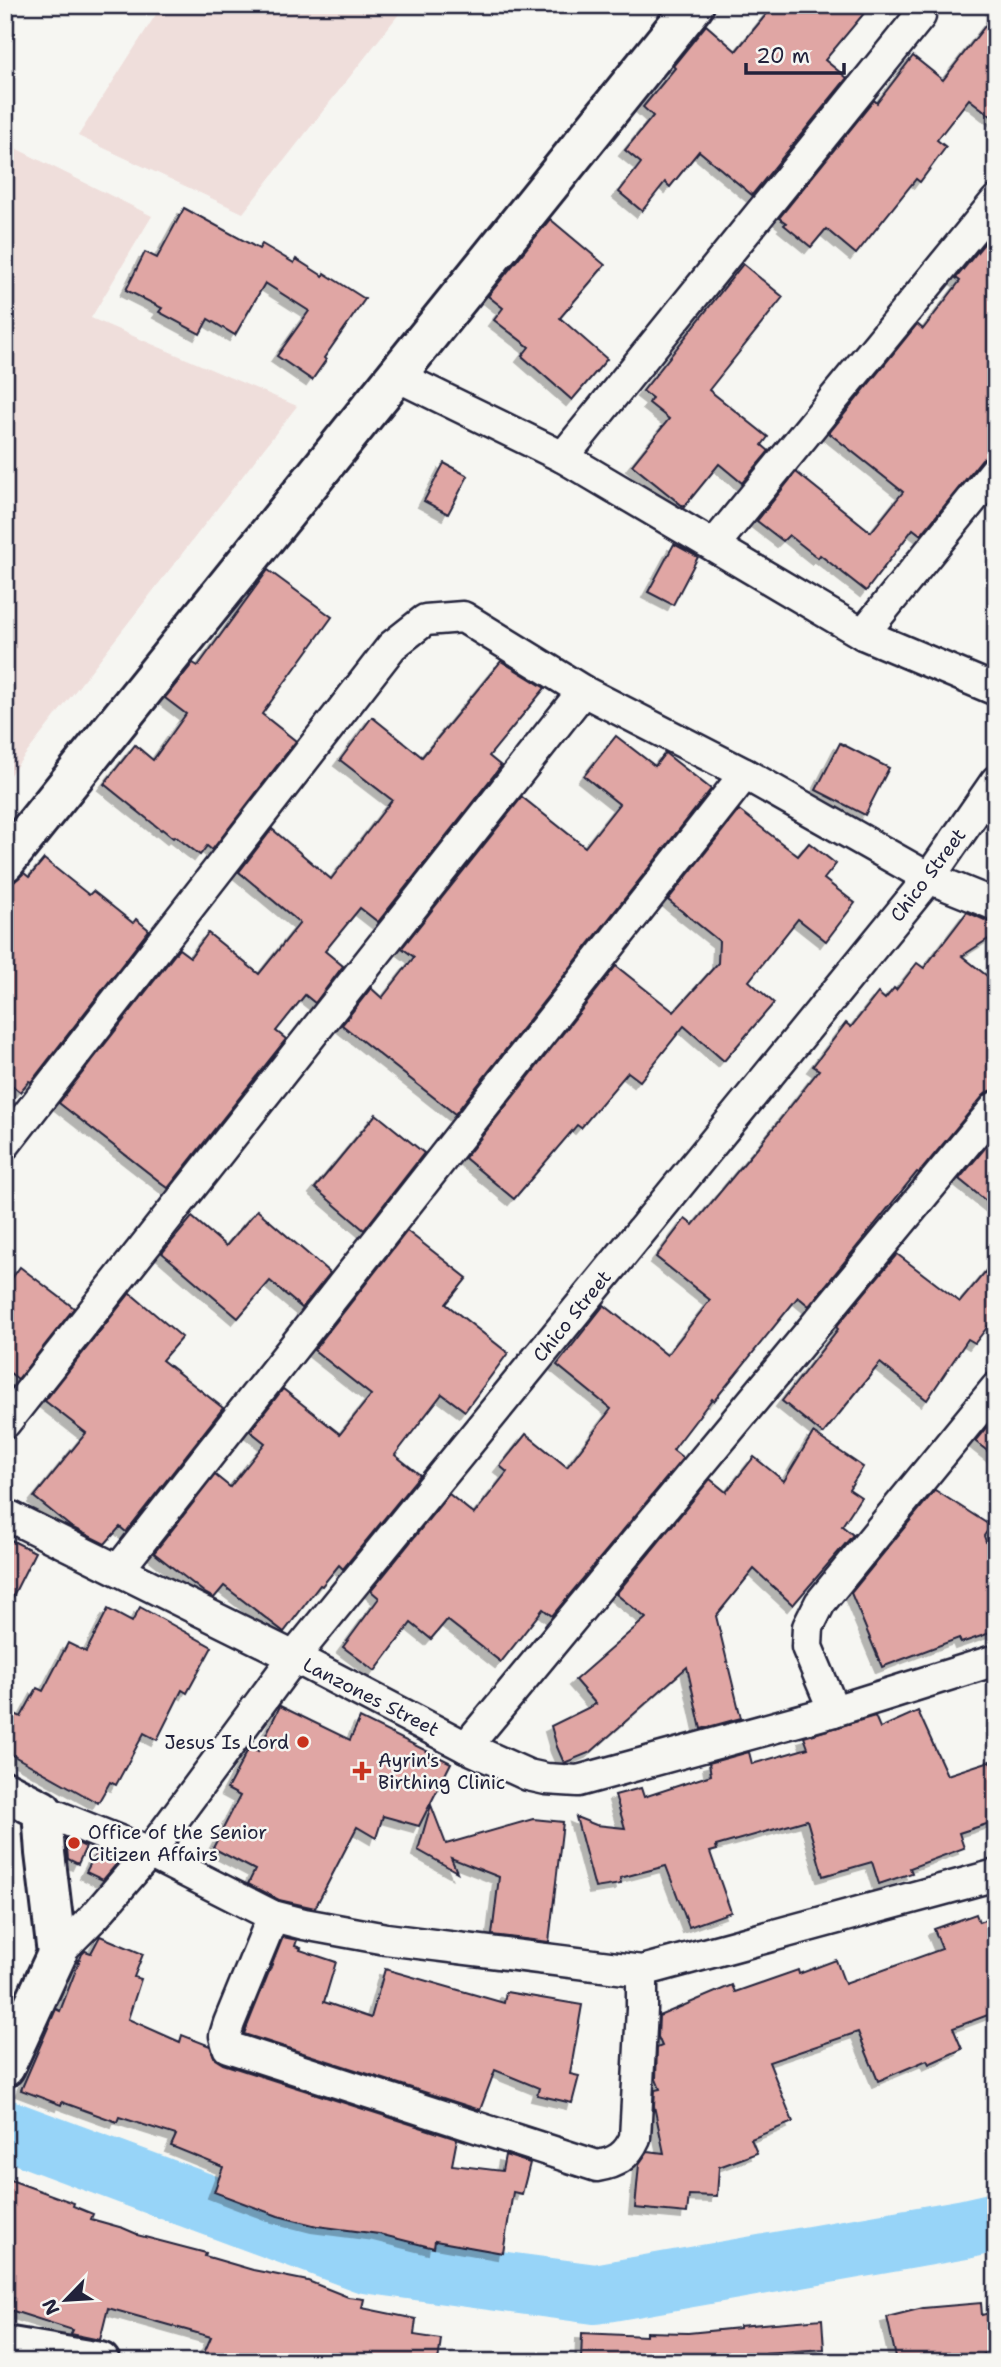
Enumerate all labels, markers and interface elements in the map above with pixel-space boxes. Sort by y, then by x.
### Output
scale bar [746,32,844,76]
text: 20 m [756,42,810,70]
street label: Chico Street [885,823,971,927]
street label: Chico Street [527,1265,617,1367]
street label: Lanzones Street [299,1652,443,1742]
place label: Jesus Is Lord [164,1730,289,1755]
marker: Jesus Is Lord [295,1734,311,1750]
place label: Ayrin's Birthing Clinic [378,1748,505,1795]
marker: Ayrin's Birthing Clinic [352,1761,372,1781]
place label: Office of the Senior Citizen Affairs [88,1820,267,1867]
marker: Office of the Senior Citizen Affairs [66,1835,82,1851]
north arrow [32,2266,102,2336]
text: N [37,2295,66,2319]

